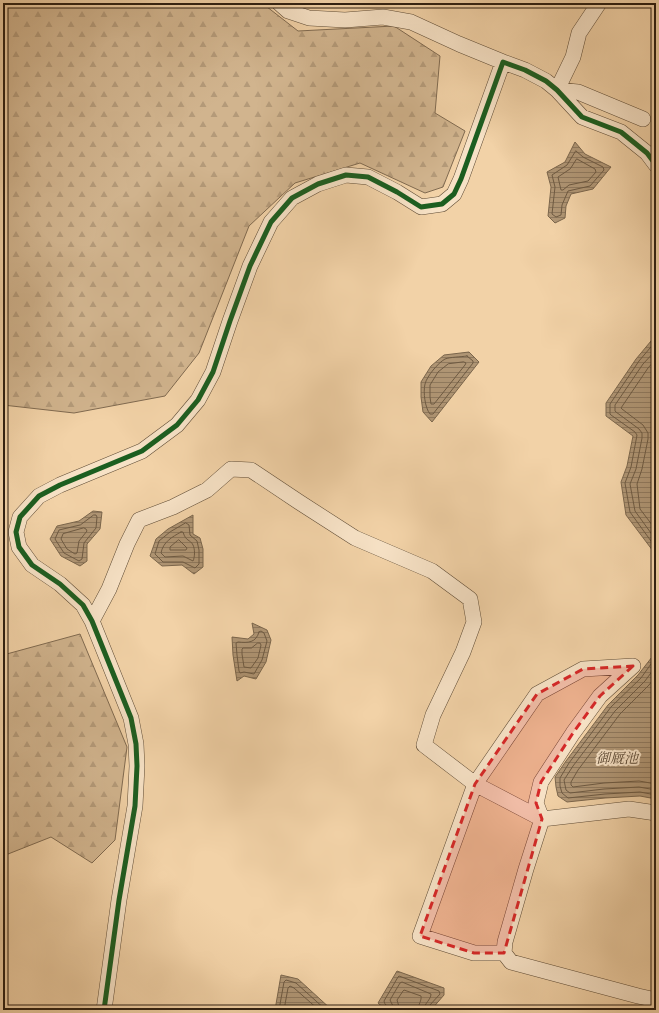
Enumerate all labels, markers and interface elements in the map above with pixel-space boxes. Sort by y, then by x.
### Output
water label: 御厩池 [596,749,640,767]

